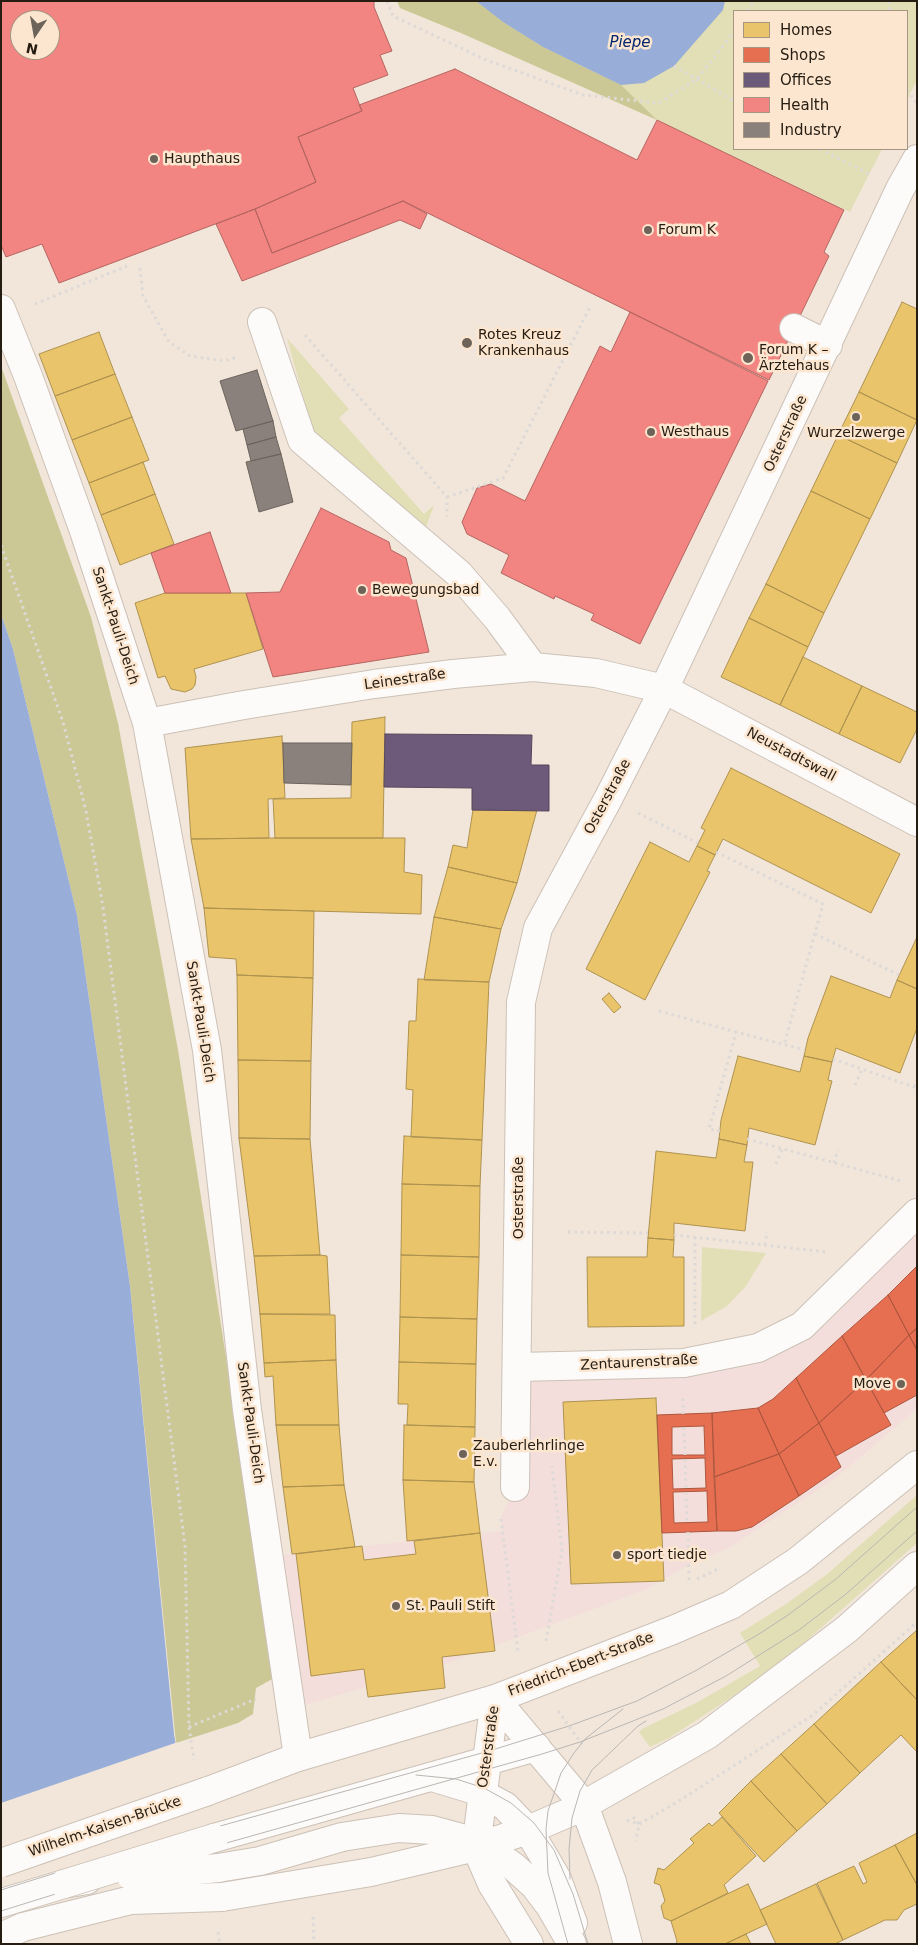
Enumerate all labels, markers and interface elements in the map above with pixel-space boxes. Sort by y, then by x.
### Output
north arrow [10,10,60,60]
legend [733,10,908,150]
text: Homes [780,21,832,39]
water label: Piepe [609,34,651,52]
text: N [25,40,39,58]
text: Shops [780,46,826,64]
text: Offices [780,71,832,89]
text: Health [780,96,829,114]
text: Industry [780,121,842,139]
place label: Haupthaus [164,151,240,167]
marker: Haupthaus [148,153,160,165]
place label: Forum K [658,222,716,238]
marker: Forum K [642,224,654,236]
place label: Rotes Kreuz Krankenhaus [478,327,569,360]
marker: Rotes Kreuz Krankenhaus [460,336,474,350]
place label: Forum K – Ärztehaus [759,342,829,374]
marker: Forum K – Ärztehaus [741,351,755,365]
street label: Osterstraße [761,393,811,475]
marker: Wurzelzwerge [850,411,862,423]
place label: Westhaus [661,424,729,440]
place label: Wurzelzwerge [807,425,905,441]
marker: Westhaus [645,426,657,438]
street label: Sankt-Pauli-Deich [88,565,142,687]
place label: Bewegungsbad [372,582,479,598]
marker: Bewegungsbad [356,584,368,596]
street label: Leinestraße [363,666,447,694]
street label: Neustadtswall [743,724,839,786]
street label: Osterstraße [581,757,635,837]
street label: Sankt-Pauli-Deich [182,960,218,1084]
street label: Osterstraße [511,1157,527,1239]
street label: Zentaurenstraße [580,1352,698,1374]
street label: Sankt-Pauli-Deich [233,1361,267,1485]
place label: Move [853,1376,891,1392]
marker: Move [895,1378,907,1390]
place label: Zauberlehrlinge E.v. [473,1438,585,1470]
marker: Zauberlehrlinge E.v. [457,1448,469,1460]
place label: sport tiedje [627,1547,707,1563]
marker: sport tiedje [611,1549,623,1561]
place label: St. Pauli Stift [406,1598,495,1614]
marker: St. Pauli Stift [390,1600,402,1612]
street label: Friedrich-Ebert-Straße [506,1630,656,1700]
street label: Osterstraße [475,1705,503,1789]
street label: Wilhelm-Kaisen-Brücke [26,1793,184,1861]

